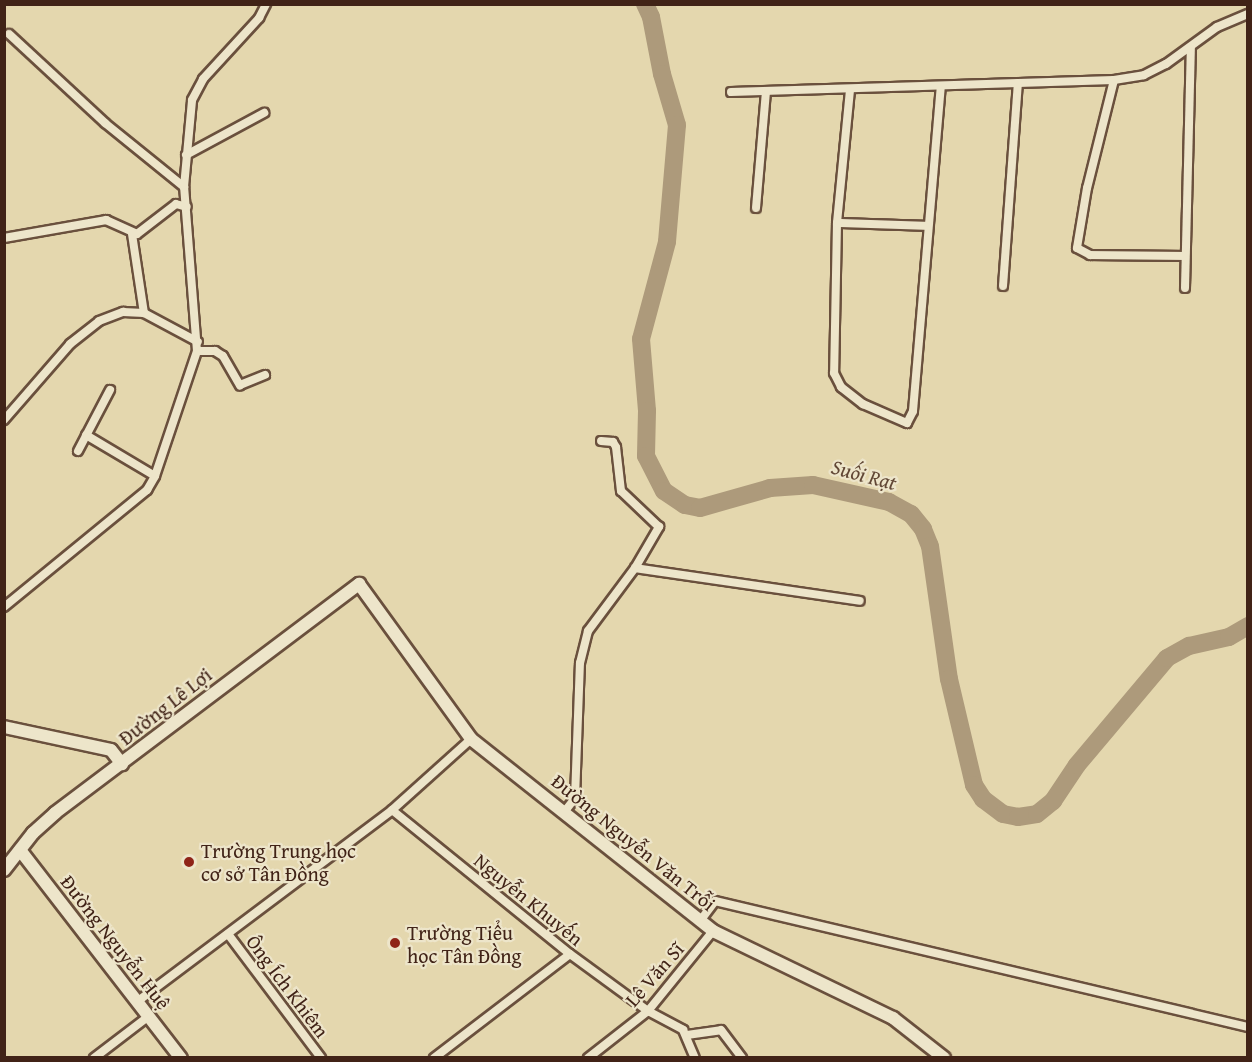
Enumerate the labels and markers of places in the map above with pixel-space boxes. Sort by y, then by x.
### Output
place label: Trường Trung học cơ sở Tân Đồng [201,838,356,885]
marker: Trường Trung học cơ sở Tân Đồng [182,855,196,869]
place label: Trường Tiểu học Tân Đồng [407,920,522,967]
marker: Trường Tiểu học Tân Đồng [388,936,402,950]

